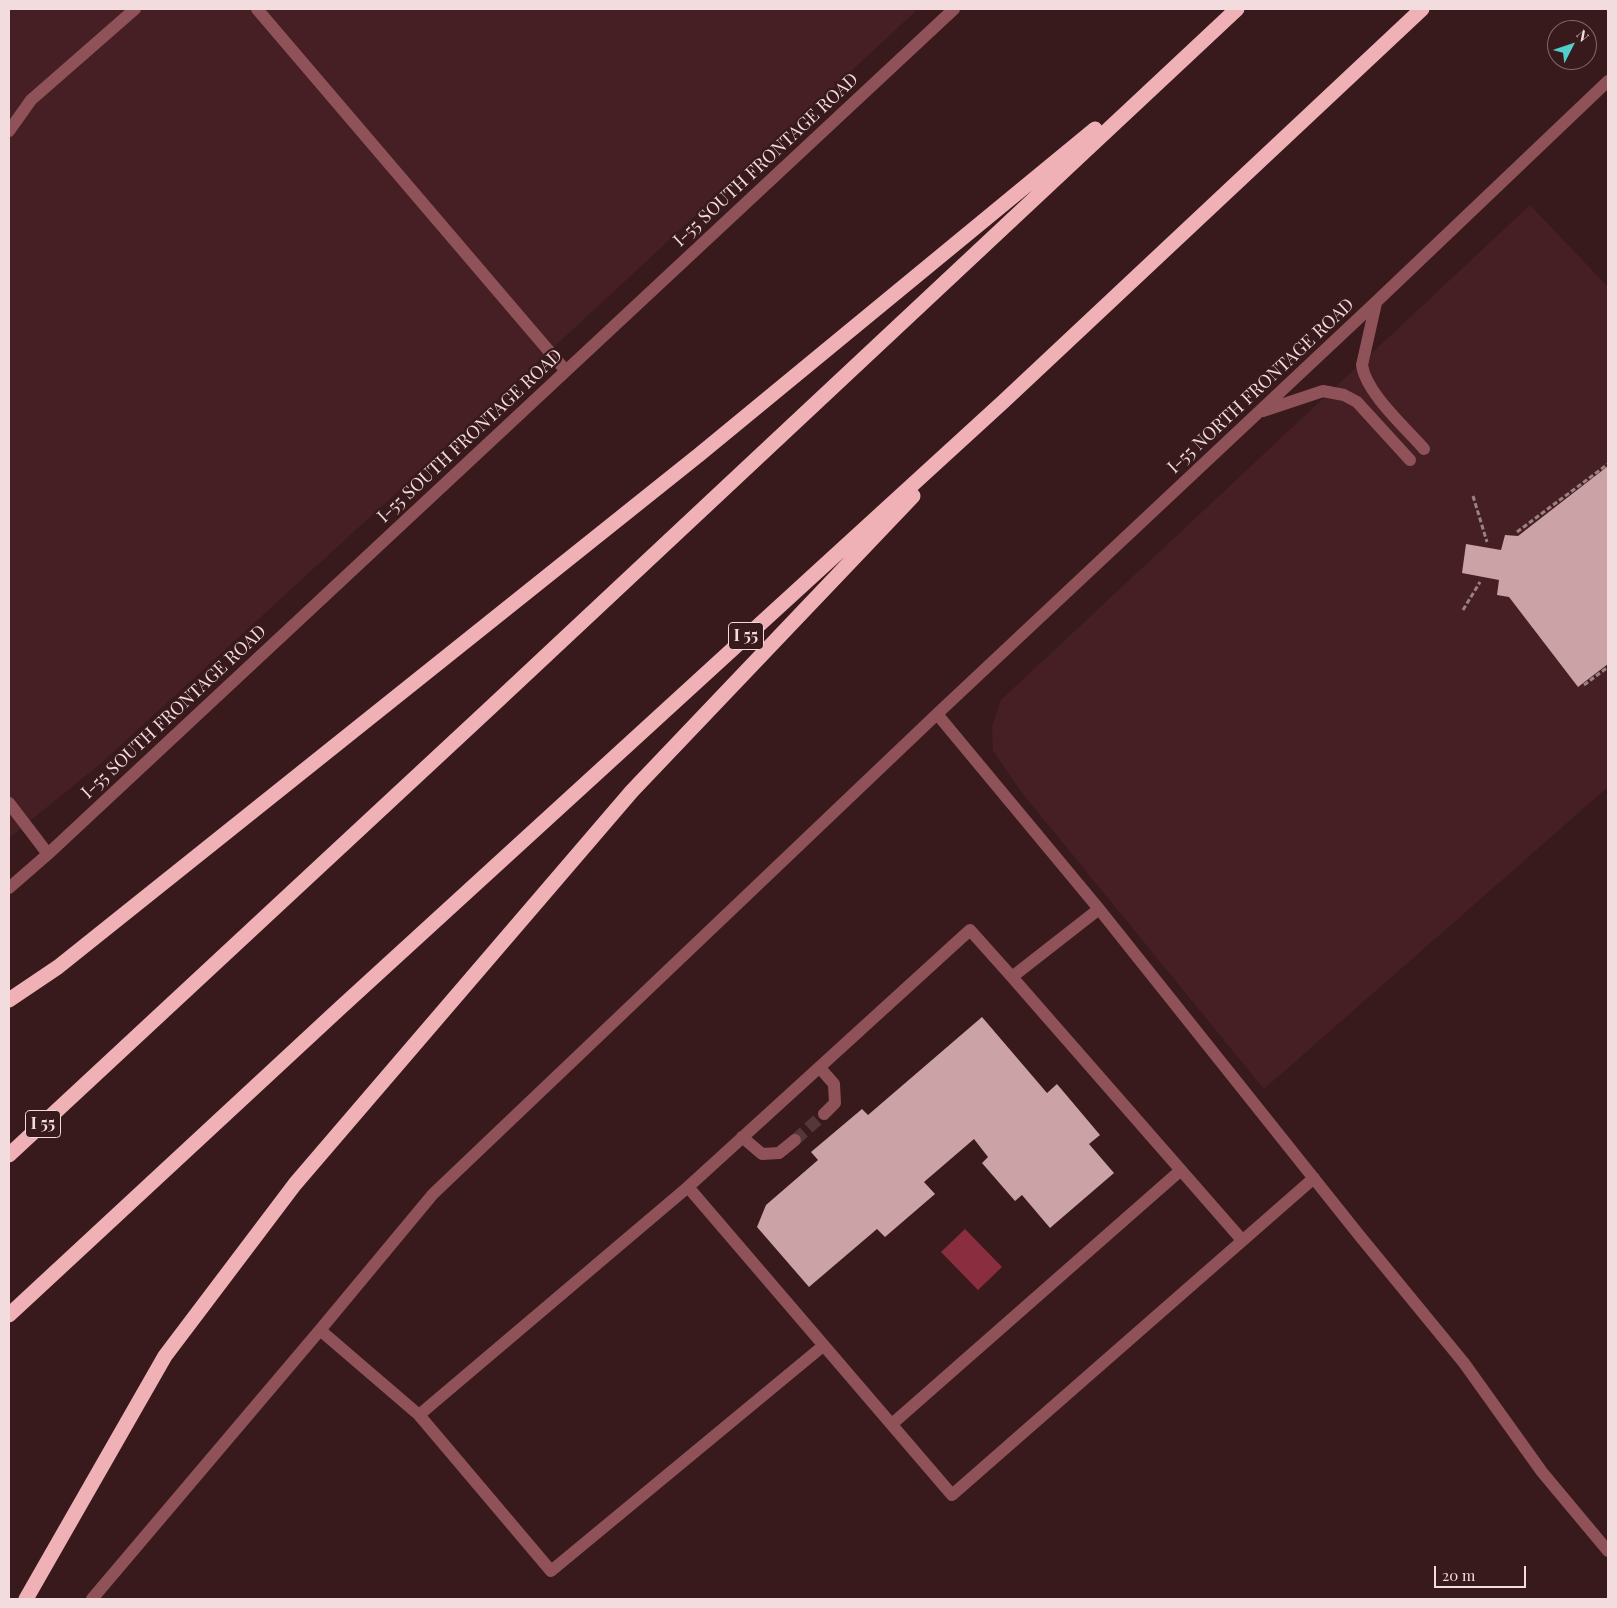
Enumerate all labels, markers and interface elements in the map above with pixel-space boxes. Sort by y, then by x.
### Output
north arrow [1547,20,1597,70]
text: N [1572,25,1593,46]
street label: I-55 SOUTH FRONTAGE ROAD [669,69,863,251]
street label: I-55 NORTH FRONTAGE ROAD [1163,294,1359,478]
street label: I-55 SOUTH FRONTAGE ROAD [373,345,567,527]
street label: I-55 SOUTH FRONTAGE ROAD [77,621,271,803]
road number: I 55 [728,622,764,650]
road number: I 55 [26,1110,60,1138]
scale bar [1437,1556,1530,1588]
text: 20 m [1442,1565,1475,1585]

